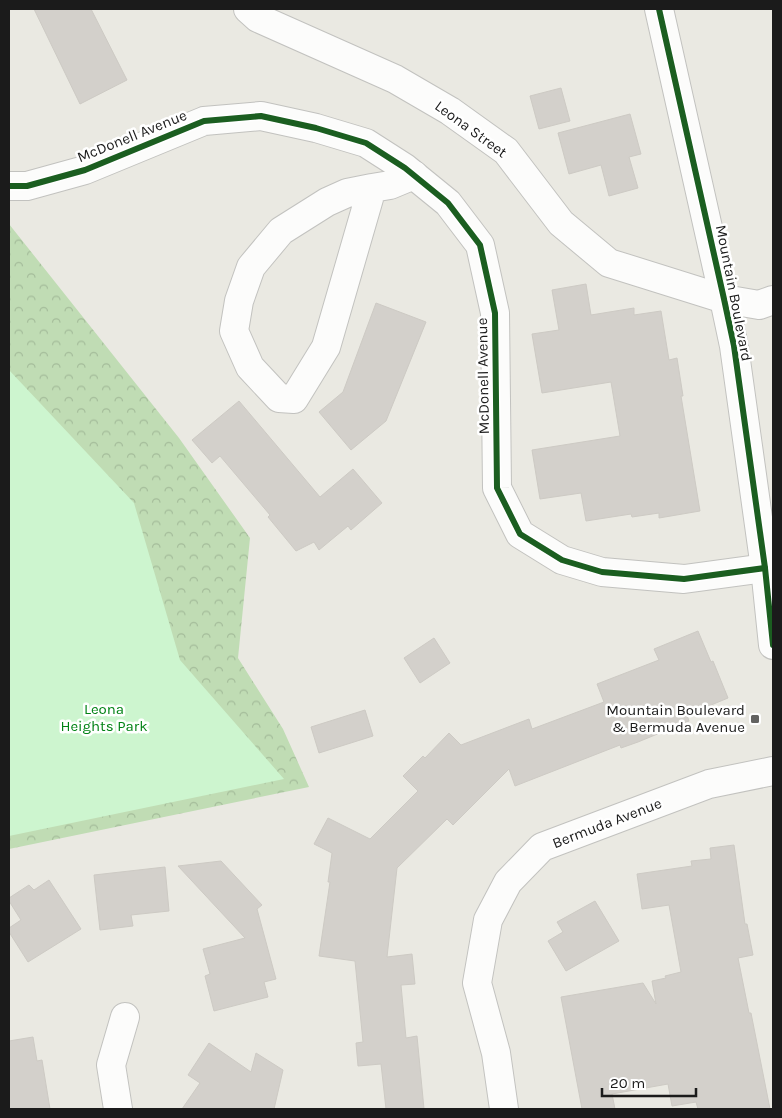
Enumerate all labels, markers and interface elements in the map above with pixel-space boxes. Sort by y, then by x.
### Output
street label: Leona Street [431,97,511,161]
street label: McDonell Avenue [75,106,189,166]
street label: Mountain Boulevard [712,223,756,363]
street label: McDonell Avenue [473,318,493,434]
park label: Leona Heights Park [60,700,148,735]
place label: Mountain Boulevard & Bermuda Avenue [606,701,745,736]
marker: Mountain Boulevard & Bermuda Avenue [749,713,761,725]
street label: Bermuda Avenue [550,794,664,852]
scale bar [602,1066,696,1098]
text: 20 m [610,1074,645,1092]

